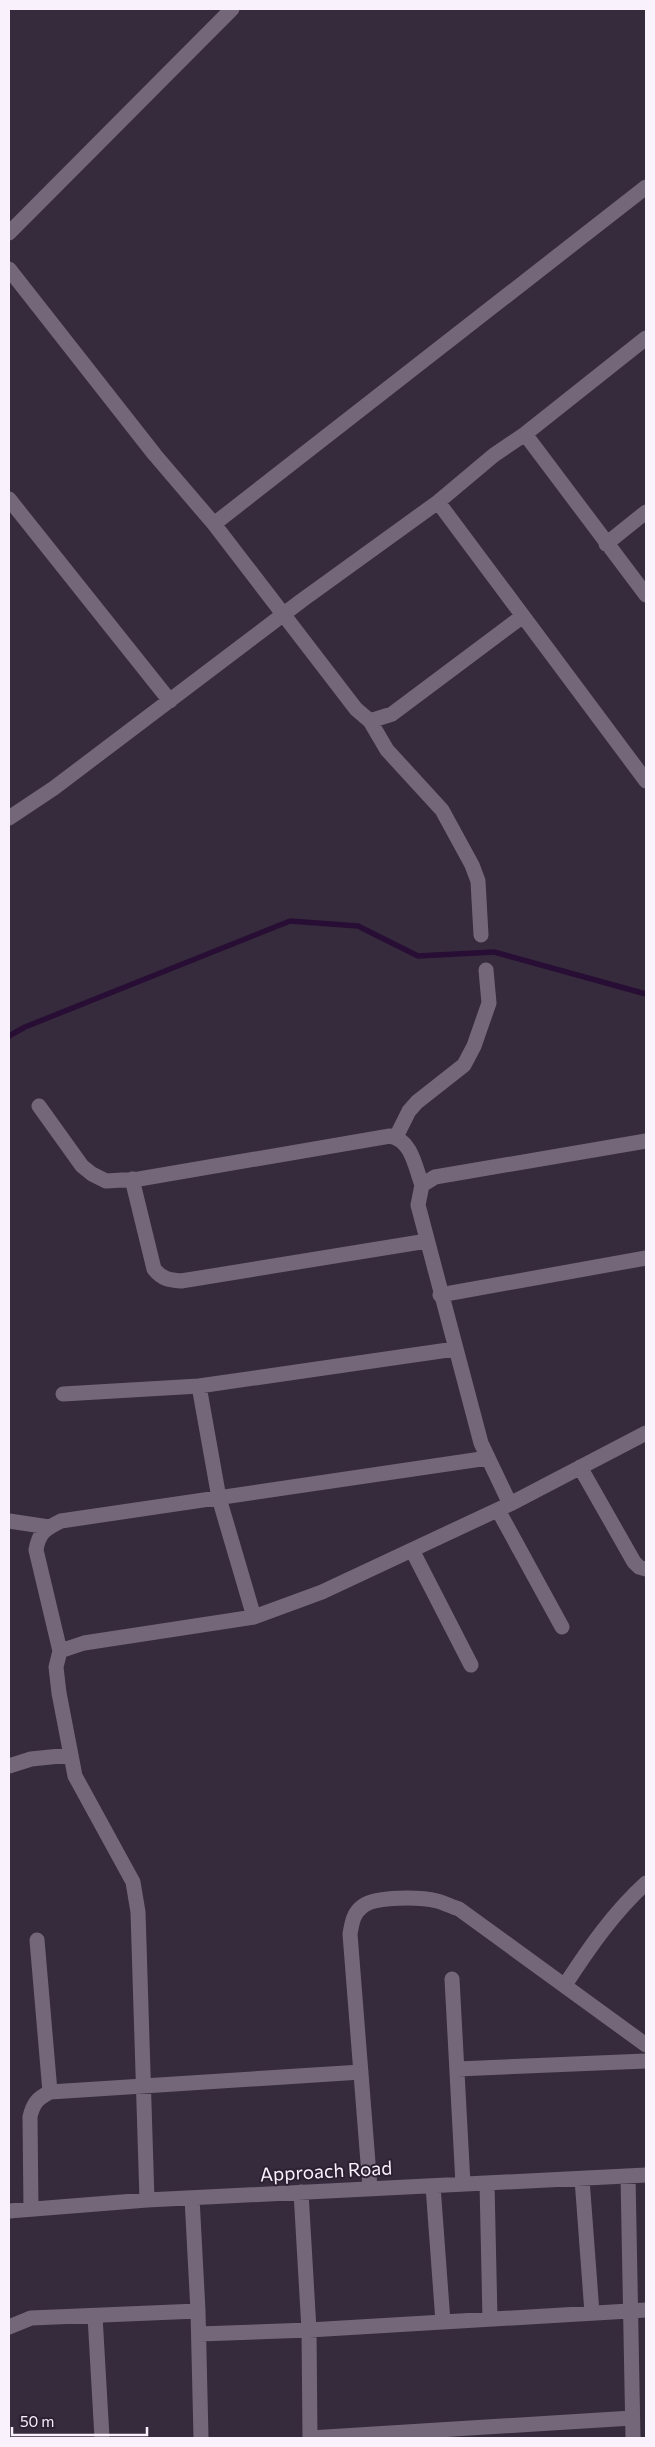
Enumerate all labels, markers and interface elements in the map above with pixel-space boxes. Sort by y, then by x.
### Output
street label: Approach Road [259,2156,393,2185]
scale bar [12,2404,148,2436]
text: 50 m [20,2412,54,2430]

